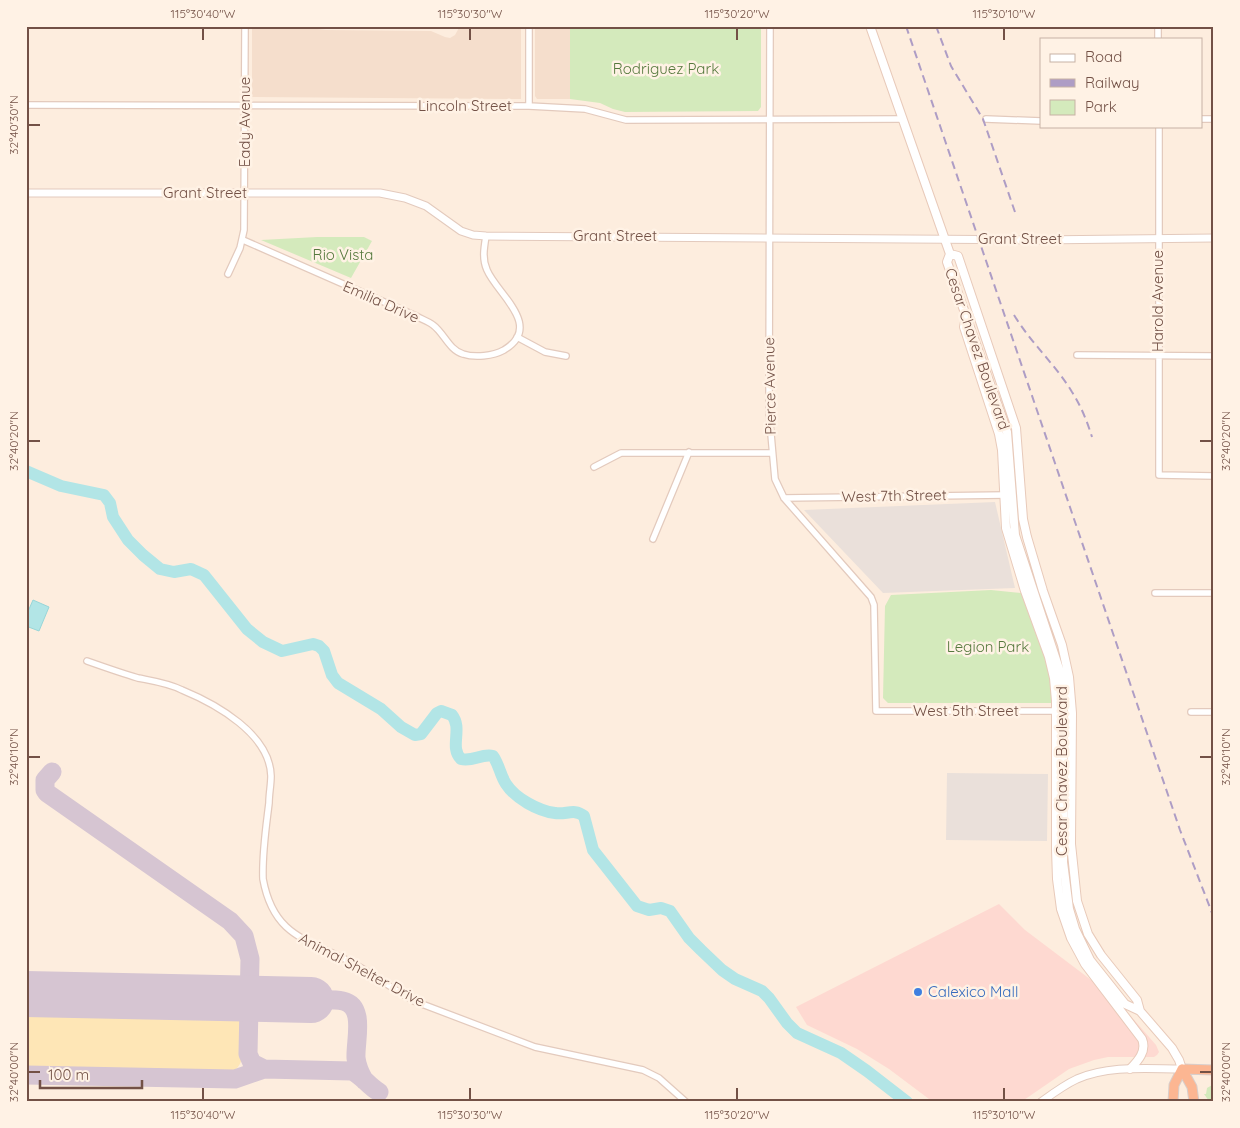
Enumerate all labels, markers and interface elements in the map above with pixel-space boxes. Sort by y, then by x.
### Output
text: 115°30'40"W [171,6,236,21]
text: 115°30'30"W [438,6,503,21]
text: 115°30'20"W [704,6,770,21]
text: 115°30'10"W [973,6,1036,21]
legend [1040,38,1202,128]
text: Road [1085,47,1122,66]
park label: Rodriguez Park [613,59,719,78]
text: Railway [1085,73,1140,92]
street label: Eady Avenue [235,77,254,167]
text: 32°40'30"N [6,95,21,155]
street label: Lincoln Street [418,96,512,115]
text: Park [1085,97,1117,116]
street label: Grant Street [163,183,247,202]
street label: Grant Street [573,226,657,245]
street label: Grant Street [978,229,1062,248]
park label: Rio Vista [313,245,373,264]
street label: Harold Avenue [1148,250,1167,352]
street label: Cesar Chavez Boulevard [941,265,1014,432]
street label: Emilia Drive [340,276,422,327]
street label: Pierce Avenue [759,337,780,435]
text: 32°40'20"N [6,411,21,471]
text: 32°40'20"N [1218,411,1233,471]
street label: West 7th Street [841,485,947,506]
park label: Legion Park [947,637,1029,656]
street label: Cesar Chavez Boulevard [1052,686,1071,856]
street label: West 5th Street [913,701,1019,720]
text: 32°40'10"N [6,728,21,786]
text: 32°40'10"N [1218,728,1233,786]
street label: Animal Shelter Drive [296,928,429,1011]
place label: Calexico Mall [928,982,1018,1001]
marker: Calexico Mall [912,986,924,998]
text: 32°40'00"N [6,1042,21,1102]
text: 32°40'00"N [1218,1042,1233,1102]
scale bar [40,1058,142,1090]
text: 100 m [48,1065,89,1084]
text: 115°30'40"W [171,1107,236,1122]
text: 115°30'30"W [438,1107,503,1122]
text: 115°30'20"W [704,1107,770,1122]
text: 115°30'10"W [973,1107,1036,1122]

